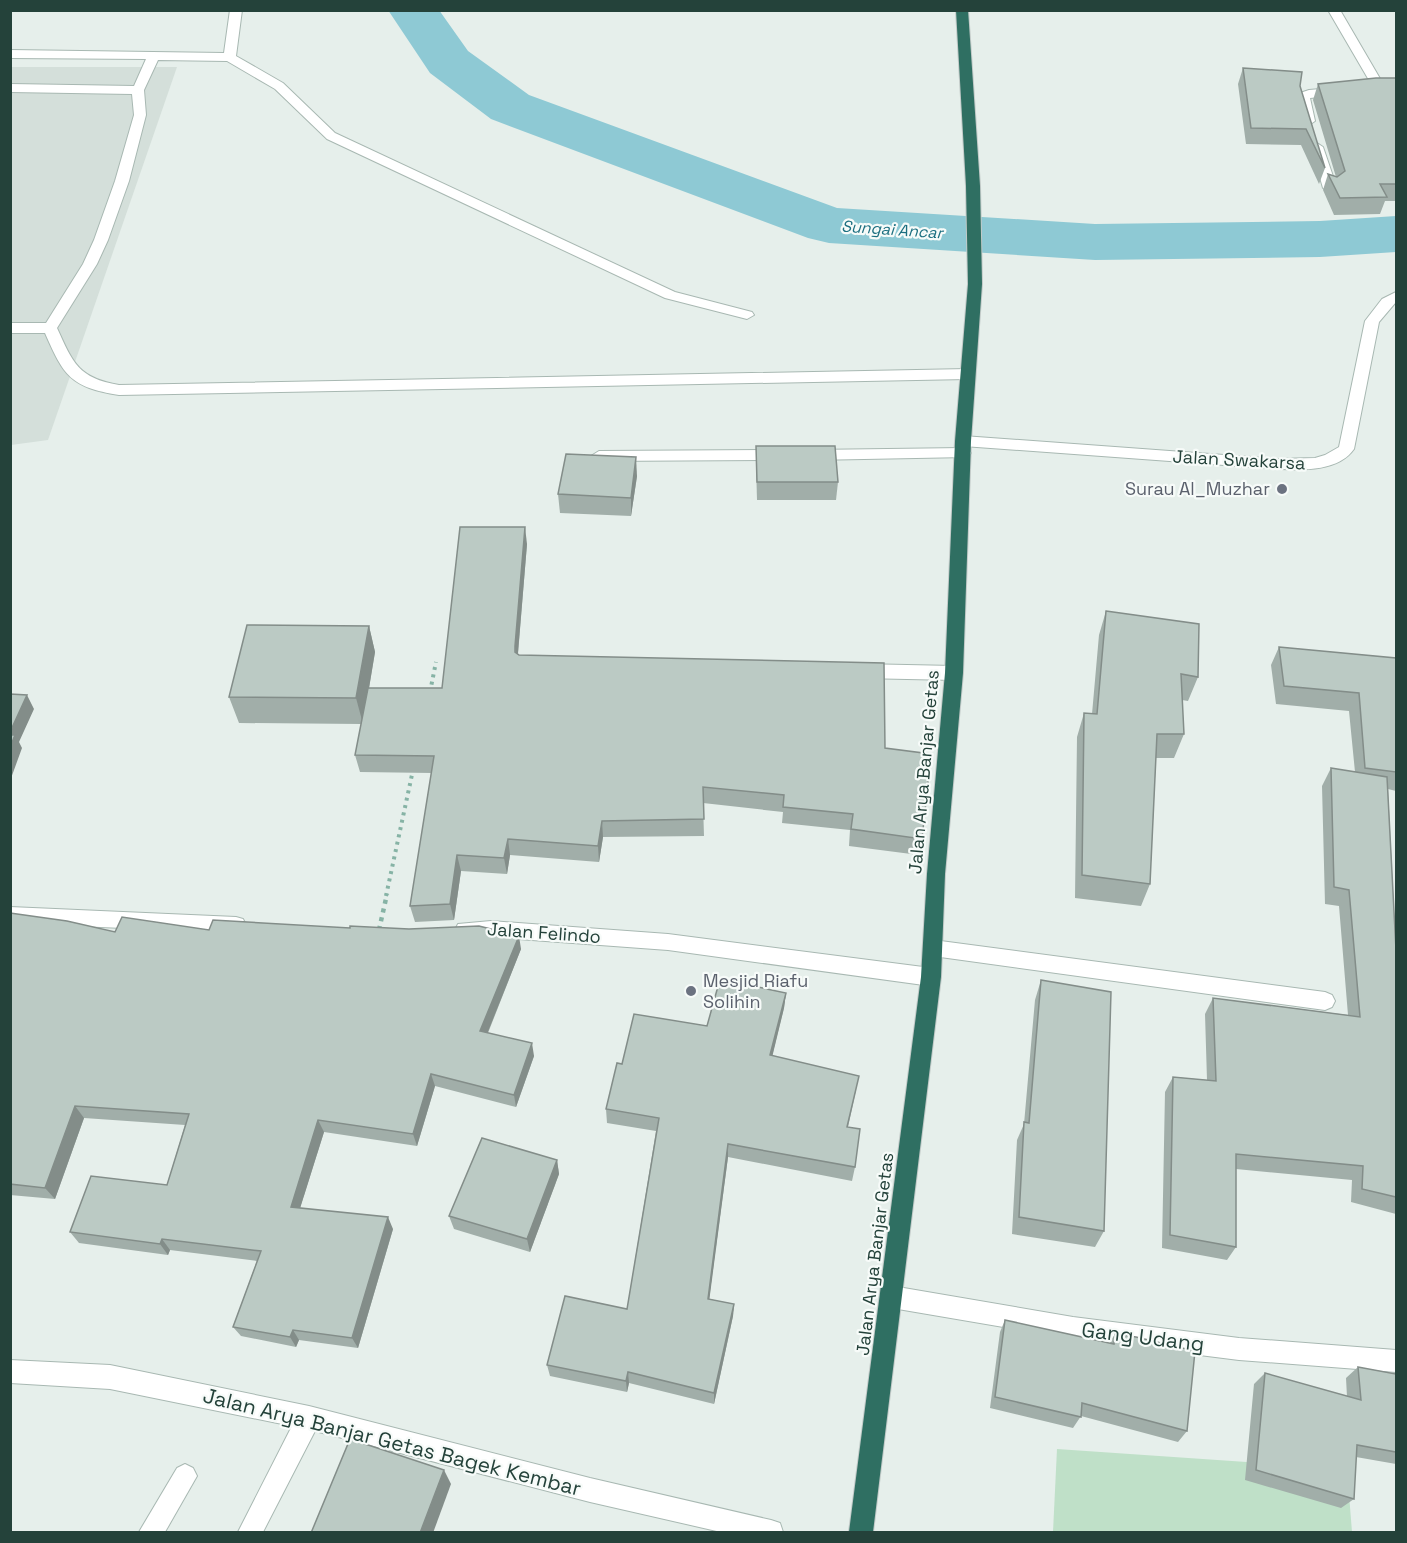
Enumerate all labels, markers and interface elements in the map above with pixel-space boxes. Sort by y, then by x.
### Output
water label: Sungai Ancar [841,215,945,244]
street label: Jalan Swakarsa [1172,445,1306,474]
place label: Surau Al_Muzhar [1125,477,1270,500]
marker: Surau Al_Muzhar [1275,482,1289,496]
street label: Jalan Arya Banjar Getas [903,669,944,875]
street label: Jalan Felindo [486,917,602,948]
place label: Mesjid Riafu Solihin [703,969,808,1013]
marker: Mesjid Riafu Solihin [684,984,698,998]
street label: Jalan Arya Banjar Getas [851,1151,898,1357]
street label: Gang Udang [1080,1316,1206,1357]
street label: Jalan Arya Banjar Getas Bagek Kembar [200,1381,584,1502]

